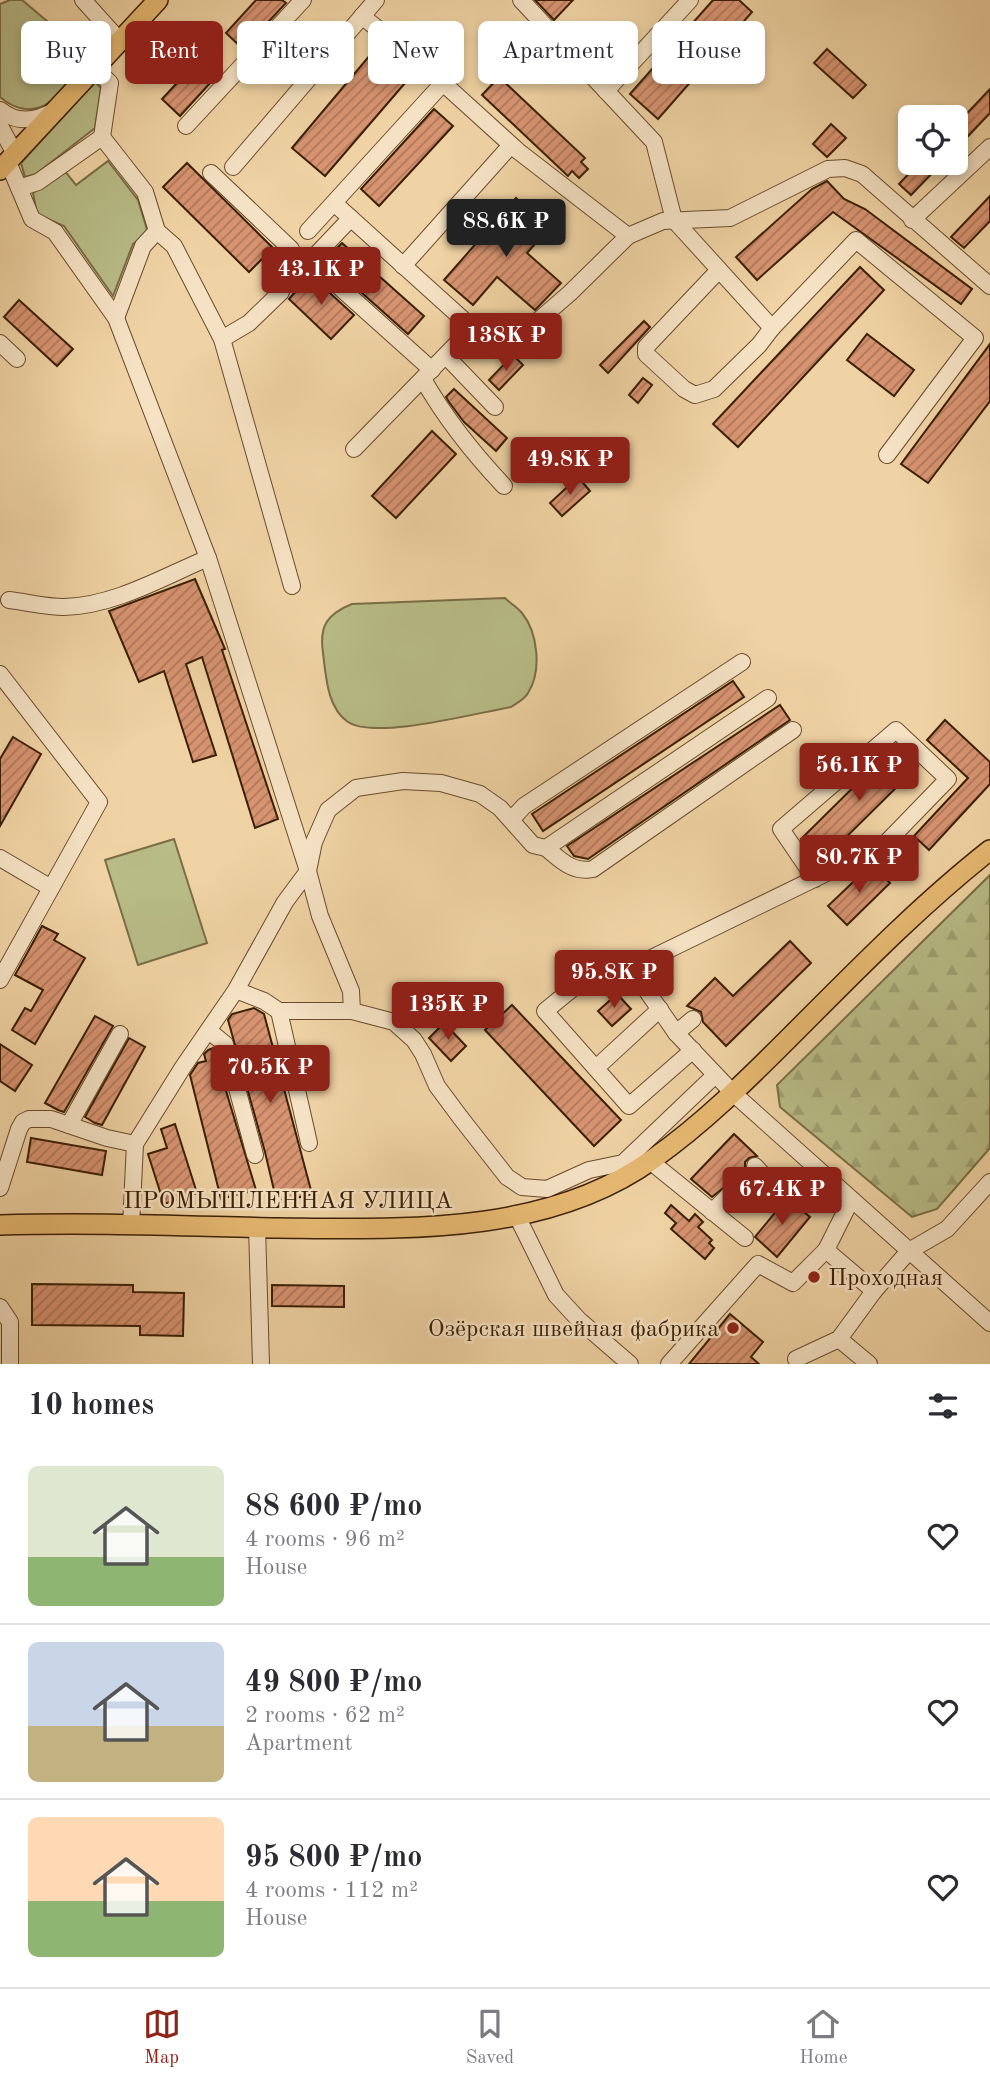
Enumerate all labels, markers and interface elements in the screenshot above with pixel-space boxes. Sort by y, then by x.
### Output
chip: Buy [21,21,111,84]
chip: Rent [125,21,223,84]
chip: Filters [237,21,354,84]
chip: New [368,21,464,84]
chip: Apartment [478,21,638,84]
chip: House [652,21,765,84]
map controls [898,105,968,175]
button: locate [898,105,968,175]
pin: 88.6K ₽ [441,200,571,259]
text: 88.6K ₽ [463,210,549,233]
pin: 43.1K ₽ [256,247,386,307]
text: 43.1K ₽ [278,258,364,281]
pin: 138K ₽ [449,314,563,373]
text: 138K ₽ [466,324,546,347]
pin: 49.8K ₽ [505,438,635,497]
text: 49.8K ₽ [527,448,613,471]
pin: 56.1K ₽ [794,744,924,803]
text: 56.1K ₽ [816,754,902,777]
pin: 80.7K ₽ [794,836,924,895]
text: 80.7K ₽ [816,846,902,869]
pin: 95.8K ₽ [549,950,679,1010]
text: 95.8K ₽ [571,961,657,984]
pin: 135K ₽ [391,982,505,1042]
text: 135K ₽ [408,993,488,1016]
pin: 70.5K ₽ [205,1046,335,1105]
text: 70.5K ₽ [227,1056,313,1079]
pin: 67.4K ₽ [717,1168,847,1227]
text: 67.4K ₽ [739,1178,825,1201]
street label: ПРОМЫШЛЕННАЯ УЛИЦА [123,1190,453,1214]
place label: Проходная [828,1267,943,1291]
marker: Проходная [806,1269,822,1285]
place label: Озёрская швейная фабрика [428,1318,719,1342]
marker: Озёрская швейная фабрика [725,1320,741,1336]
icon: filters [924,1387,962,1425]
text: 10 homes [28,1391,154,1421]
text: 88 600 ₽/mo [245,1492,422,1522]
icon: home [84,1494,168,1578]
icon: heart [924,1517,962,1555]
text: 4 rooms · 96 m² [245,1528,405,1551]
text: House [245,1556,307,1579]
text: 49 800 ₽/mo [245,1668,422,1698]
icon: home [84,1670,168,1754]
icon: heart [924,1693,962,1731]
text: 2 rooms · 62 m² [245,1704,405,1727]
text: Apartment [245,1732,353,1755]
text: 95 800 ₽/mo [245,1843,422,1873]
icon: home [84,1845,168,1929]
icon: heart [924,1868,962,1906]
text: 4 rooms · 112 m² [245,1879,418,1902]
text: House [245,1907,307,1930]
tab: Map [143,2005,181,2070]
tab: Saved [466,2005,514,2070]
tab: Home [799,2005,847,2070]

